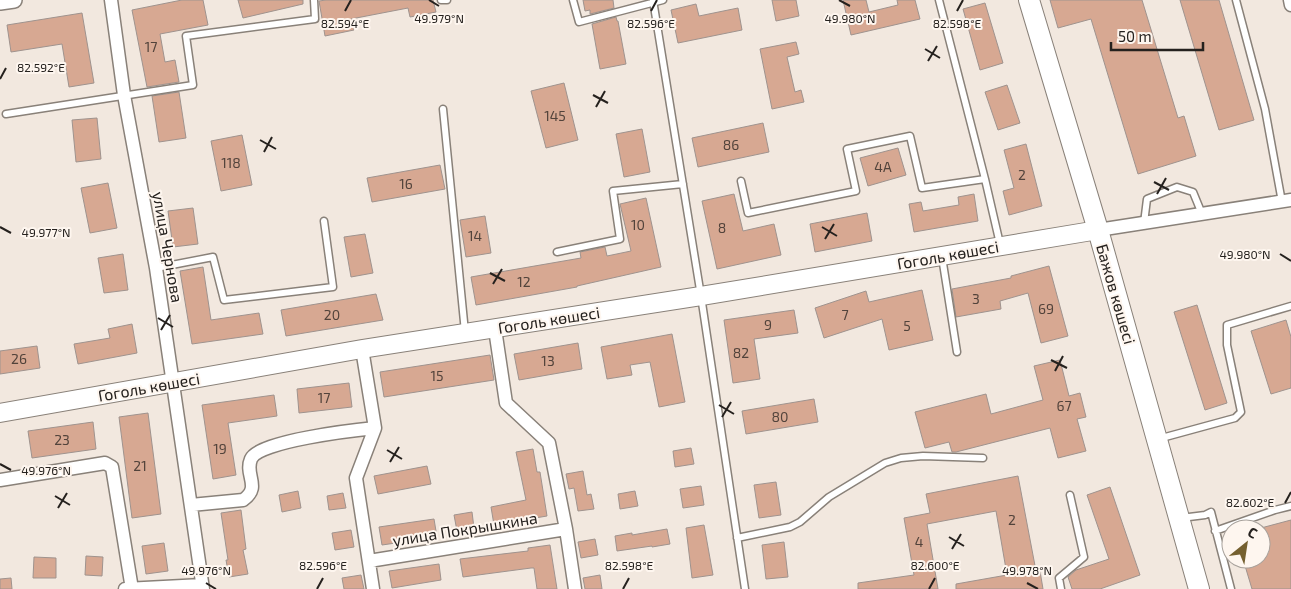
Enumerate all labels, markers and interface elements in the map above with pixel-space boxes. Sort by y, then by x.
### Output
text: 49.979°N [414,11,464,25]
text: 49.980°N [824,11,876,25]
text: 82.594°E [321,16,370,30]
text: 82.596°E [627,16,675,30]
text: 82.598°E [933,16,981,30]
scale bar [1111,20,1204,52]
text: 50 m [1118,27,1152,45]
house number: 17 [145,38,157,55]
text: 82.592°E [17,60,65,74]
house number: 145 [544,107,566,124]
house number: 86 [723,136,739,153]
house number: 118 [221,154,241,171]
house number: 4А [874,158,892,175]
house number: 2 [1018,166,1026,183]
house number: 16 [399,175,413,192]
street label: улица Чернова [148,190,188,304]
house number: 10 [631,216,645,233]
house number: 8 [718,219,726,236]
text: 49.977°N [22,225,70,239]
house number: 14 [468,227,482,244]
street label: Гоголь көшесі [896,236,1000,273]
street label: Бажов көшесі [1093,241,1140,346]
text: 49.980°N [1219,247,1271,261]
house number: 12 [517,273,531,290]
house number: 3 [972,290,980,307]
house number: 69 [1038,300,1054,317]
street label: Гоголь көшесі [497,302,601,337]
house number: 20 [324,306,340,323]
house number: 7 [841,306,849,323]
house number: 9 [764,316,772,333]
house number: 5 [903,317,911,334]
house number: 82 [733,344,749,361]
house number: 26 [11,350,27,367]
house number: 13 [541,352,555,369]
house number: 15 [430,367,444,384]
street label: Гоголь көшесі [97,368,201,405]
house number: 17 [318,389,330,406]
house number: 67 [1056,397,1072,414]
house number: 80 [772,408,788,425]
house number: 23 [54,431,70,448]
house number: 19 [213,440,227,457]
house number: 21 [133,457,147,474]
text: 49.976°N [21,463,71,477]
text: 82.602°E [1226,495,1275,509]
street label: улица Покрышкина [391,508,539,550]
house number: 2 [1008,511,1016,528]
north arrow [1221,519,1271,569]
text: С [1245,523,1261,542]
house number: 4 [915,533,923,550]
text: 82.596°E [299,558,347,572]
text: 82.598°E [605,558,653,572]
text: 82.600°E [910,558,960,572]
text: 49.976°N [181,563,231,577]
text: 49.978°N [1002,563,1052,577]

